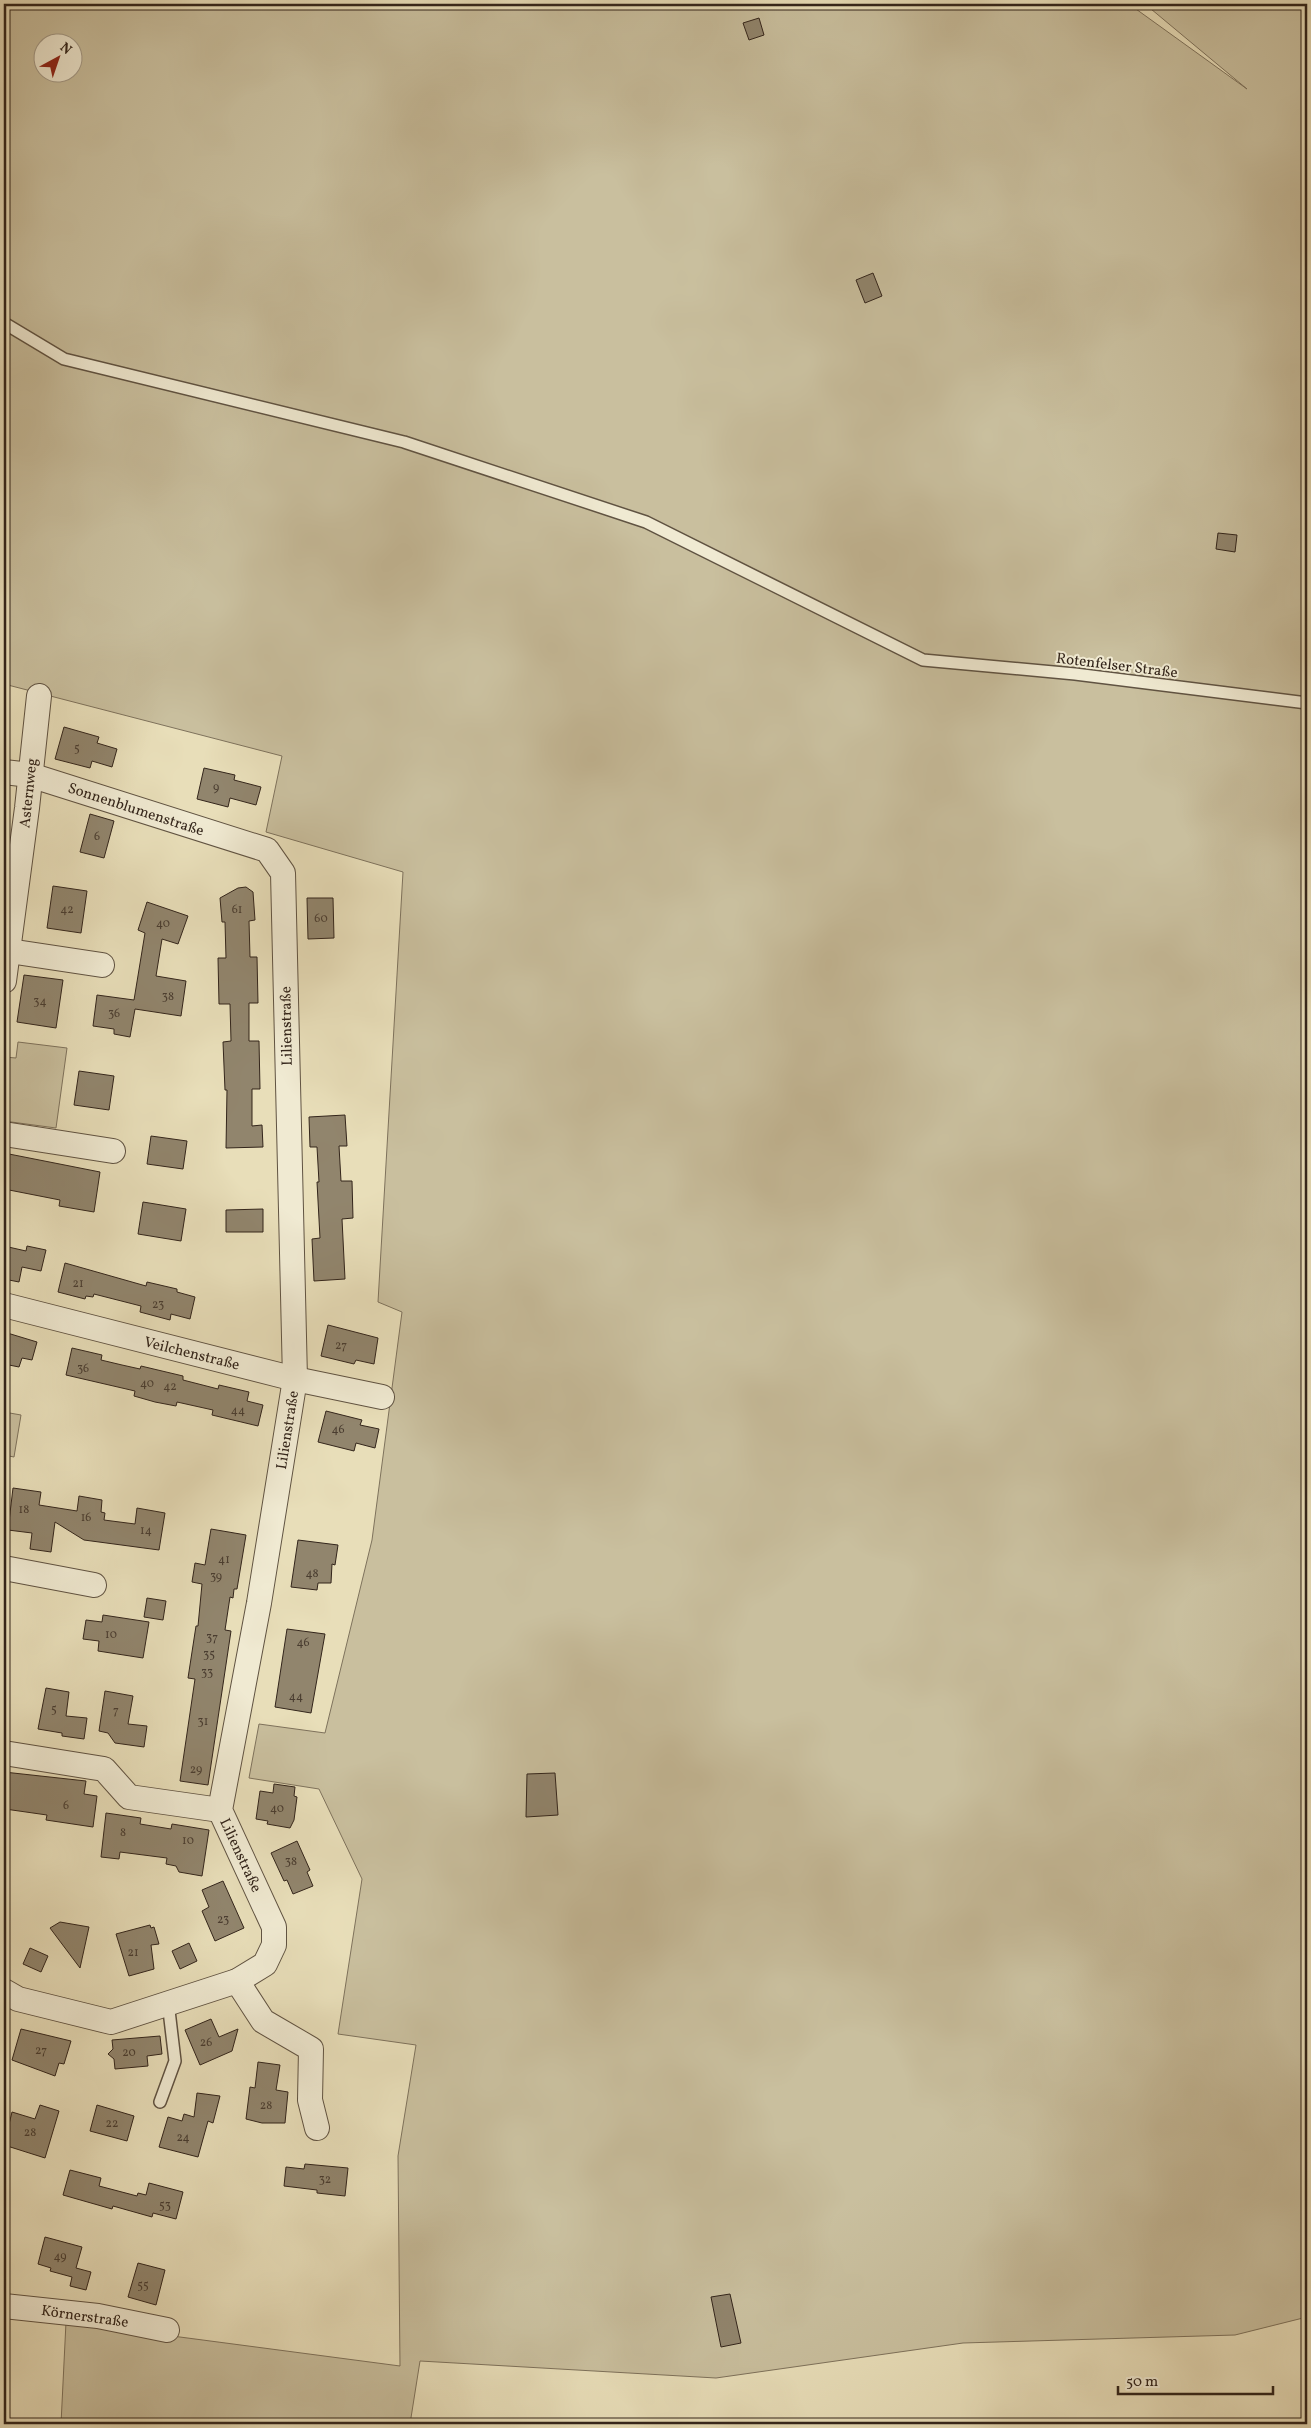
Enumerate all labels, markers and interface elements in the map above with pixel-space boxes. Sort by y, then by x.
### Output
north arrow [32,32,82,82]
text: N [55,39,75,60]
street label: Rotenfelser Straße [1055,649,1179,684]
house number: 5 [74,741,80,757]
street label: Asternweg [15,757,44,829]
street label: Sonnenblumenstraße [65,778,206,842]
house number: 9 [213,780,219,796]
house number: 6 [94,829,100,845]
house number: 42 [60,902,74,918]
house number: 61 [232,902,242,918]
house number: 60 [314,911,328,927]
house number: 40 [156,916,170,932]
street label: Lilienstraße [276,986,299,1066]
house number: 38 [162,989,174,1005]
house number: 34 [33,994,47,1010]
house number: 36 [108,1006,120,1022]
house number: 21 [72,1276,84,1292]
house number: 23 [152,1297,164,1313]
street label: Veilchenstraße [142,1332,242,1376]
house number: 27 [335,1338,347,1354]
house number: 36 [77,1361,89,1377]
house number: 40 [140,1376,154,1392]
house number: 42 [163,1379,177,1395]
street label: Lilienstraße [272,1389,305,1471]
house number: 44 [231,1403,245,1419]
house number: 46 [331,1422,345,1438]
house number: 18 [19,1502,29,1518]
house number: 16 [81,1510,91,1526]
house number: 14 [140,1523,152,1539]
house number: 41 [218,1552,230,1568]
house number: 48 [305,1566,319,1582]
house number: 39 [210,1569,222,1585]
house number: 10 [105,1627,117,1643]
house number: 37 [206,1630,218,1646]
house number: 46 [296,1635,310,1651]
house number: 35 [203,1647,215,1663]
house number: 33 [201,1665,213,1681]
house number: 44 [289,1689,303,1705]
house number: 5 [51,1702,57,1718]
house number: 7 [113,1703,119,1719]
house number: 31 [198,1714,208,1730]
house number: 29 [190,1762,202,1778]
house number: 6 [63,1798,69,1814]
house number: 40 [270,1801,284,1817]
street label: Lilienstraße [213,1815,266,1896]
house number: 8 [120,1825,126,1841]
house number: 10 [182,1833,194,1849]
house number: 38 [285,1854,297,1870]
house number: 23 [217,1912,229,1928]
house number: 21 [127,1945,139,1961]
house number: 26 [200,2035,212,2051]
house number: 27 [35,2043,47,2059]
house number: 20 [122,2045,136,2061]
house number: 28 [260,2098,272,2114]
house number: 22 [106,2116,118,2132]
house number: 28 [24,2125,36,2141]
house number: 24 [176,2130,190,2146]
house number: 32 [319,2172,331,2188]
house number: 53 [159,2198,171,2214]
house number: 49 [53,2249,67,2265]
house number: 55 [137,2278,149,2294]
street label: Körnerstraße [40,2301,130,2334]
scale bar [1118,2363,1274,2395]
text: 50 m [1126,2372,1158,2393]

